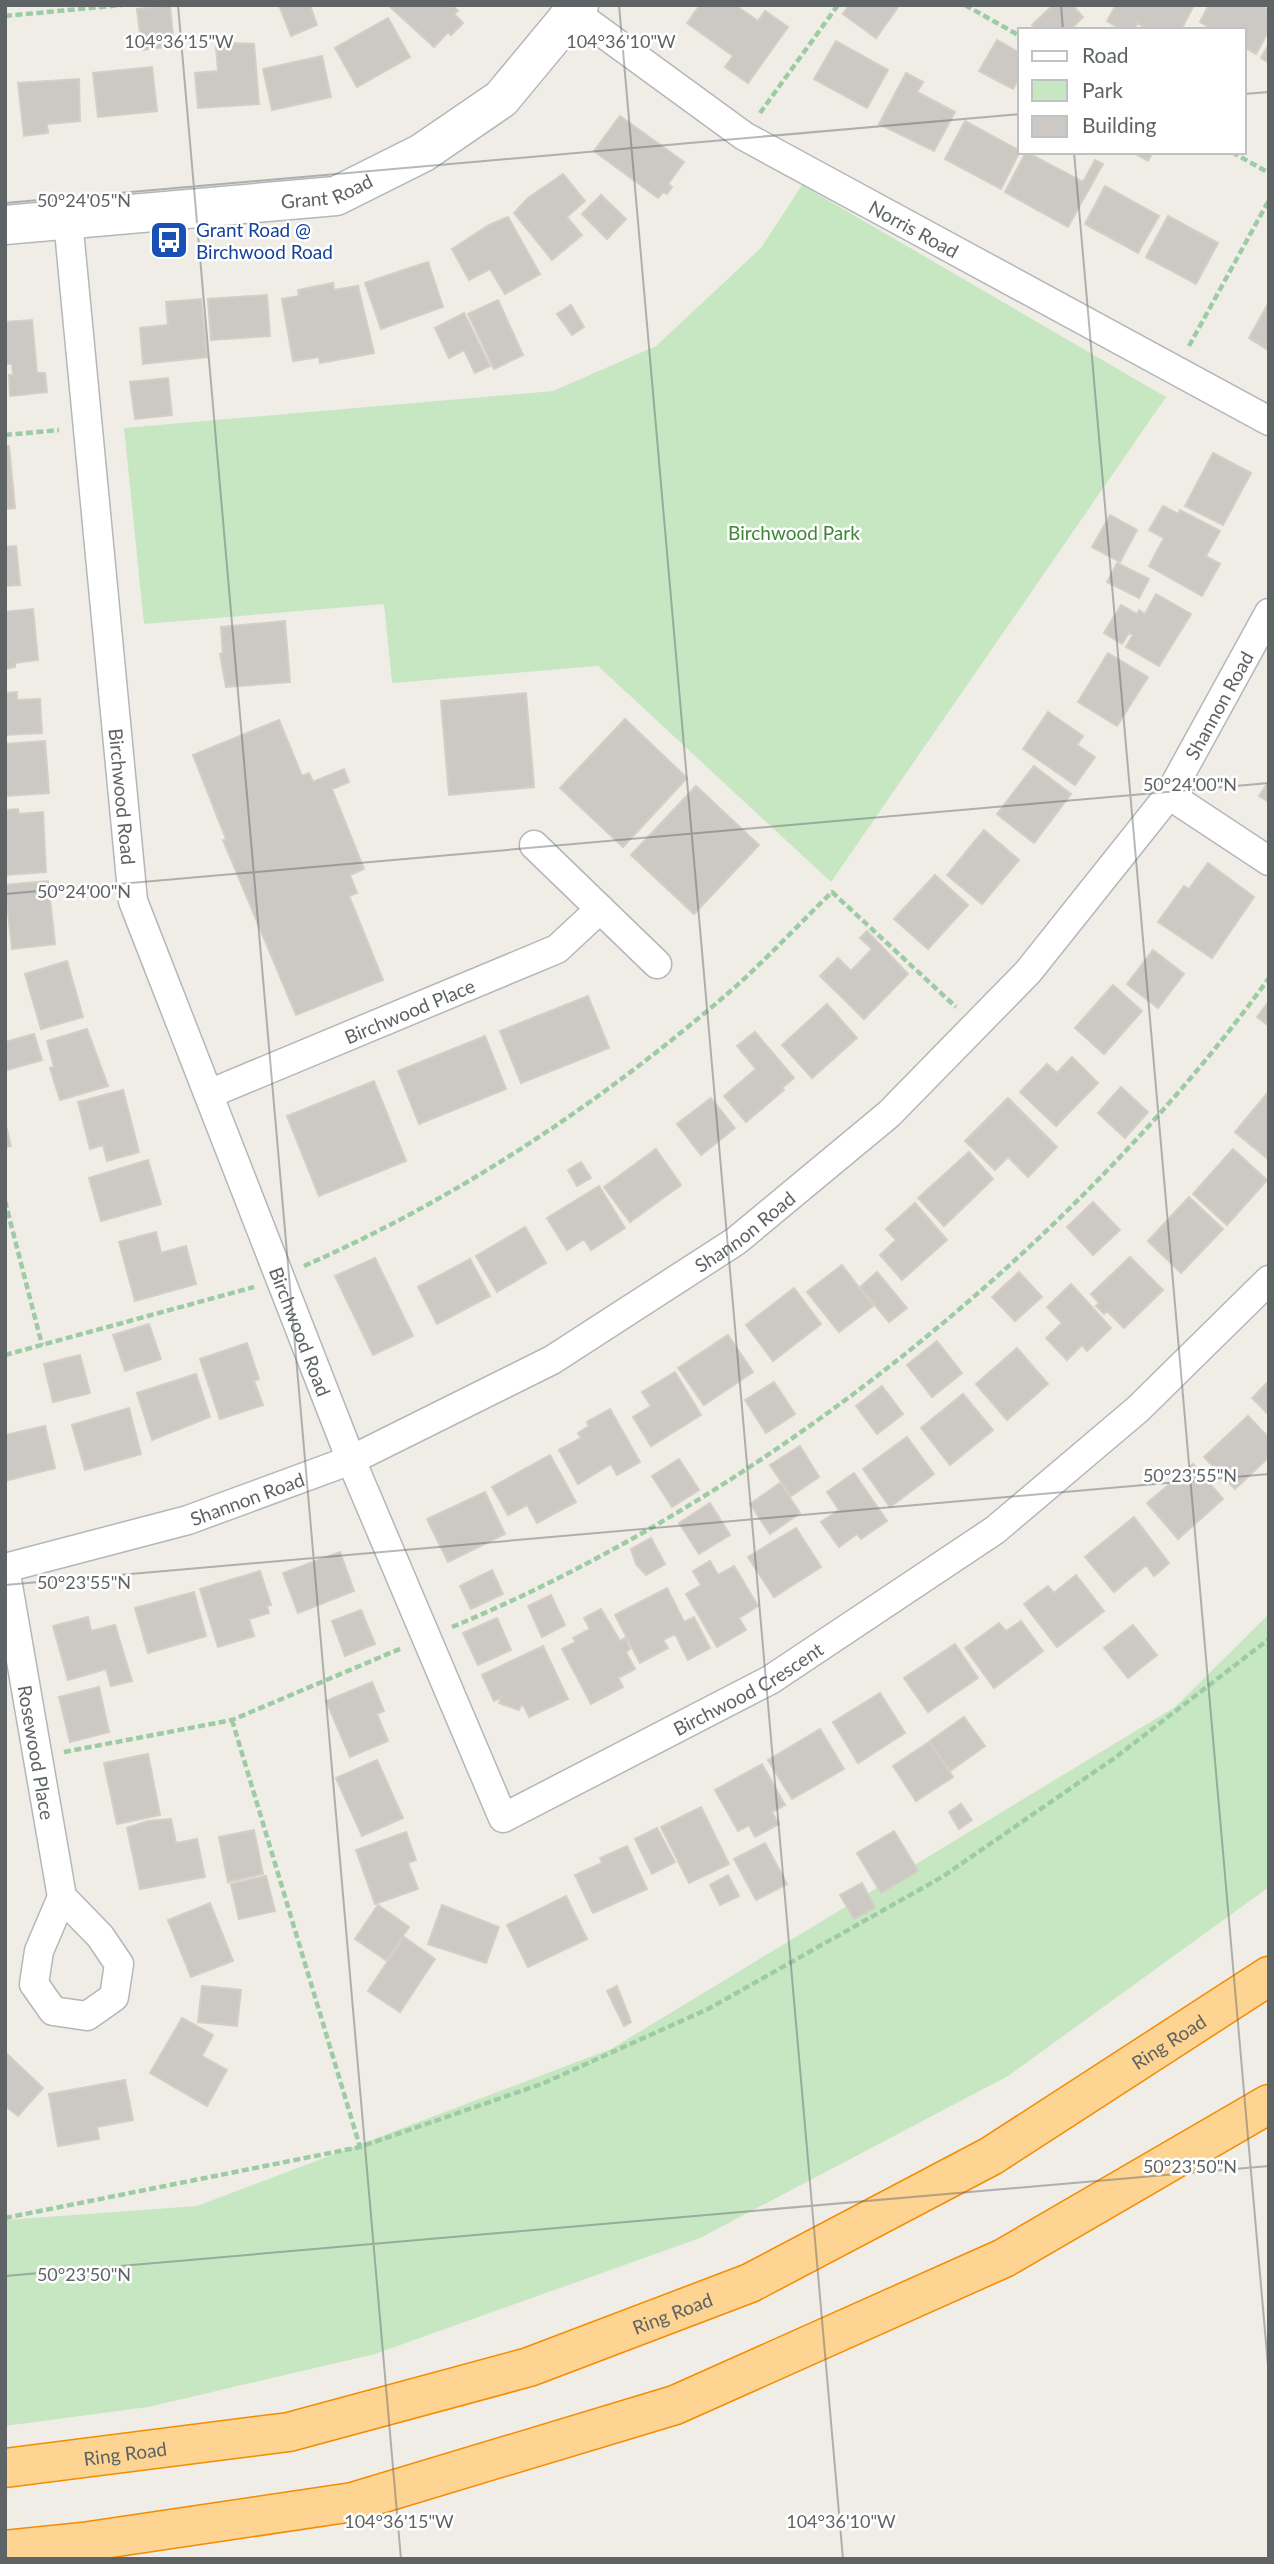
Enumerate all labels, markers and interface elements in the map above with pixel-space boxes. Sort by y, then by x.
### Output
legend [1018,28,1246,154]
text: 104°36'15"W [124,30,234,52]
text: 104°36'10"W [566,30,676,52]
text: Road [1082,42,1129,67]
text: Park [1082,77,1123,102]
text: Building [1082,112,1157,137]
street label: Grant Road [280,168,376,212]
text: 50°24'05"N [37,189,131,211]
street label: Norris Road [865,195,963,262]
place label: Grant Road @ Birchwood Road [196,218,333,263]
bus stop icon: Grant Road @ Birchwood Road [148,219,190,261]
park label: Birchwood Park [728,521,860,544]
street label: Shannon Road [1179,647,1257,763]
street label: Birchwood Road [105,727,141,866]
text: 50°24'00"N [1143,773,1237,795]
text: 50°24'00"N [37,880,131,902]
street label: Birchwood Place [341,973,478,1048]
street label: Shannon Road [690,1186,799,1276]
street label: Birchwood Road [265,1263,336,1399]
text: 50°23'55"N [1143,1464,1237,1486]
street label: Shannon Road [187,1467,307,1530]
text: 50°23'55"N [37,1571,131,1593]
street label: Birchwood Crescent [669,1637,827,1740]
street label: Rosewood Place [14,1683,60,1821]
street label: Ring Road [1127,2009,1210,2074]
text: 50°23'50"N [1143,2155,1237,2177]
text: 50°23'50"N [37,2263,131,2285]
street label: Ring Road [629,2287,715,2338]
street label: Ring Road [82,2436,168,2469]
text: 104°36'15"W [344,2510,454,2532]
text: 104°36'10"W [786,2510,896,2532]

